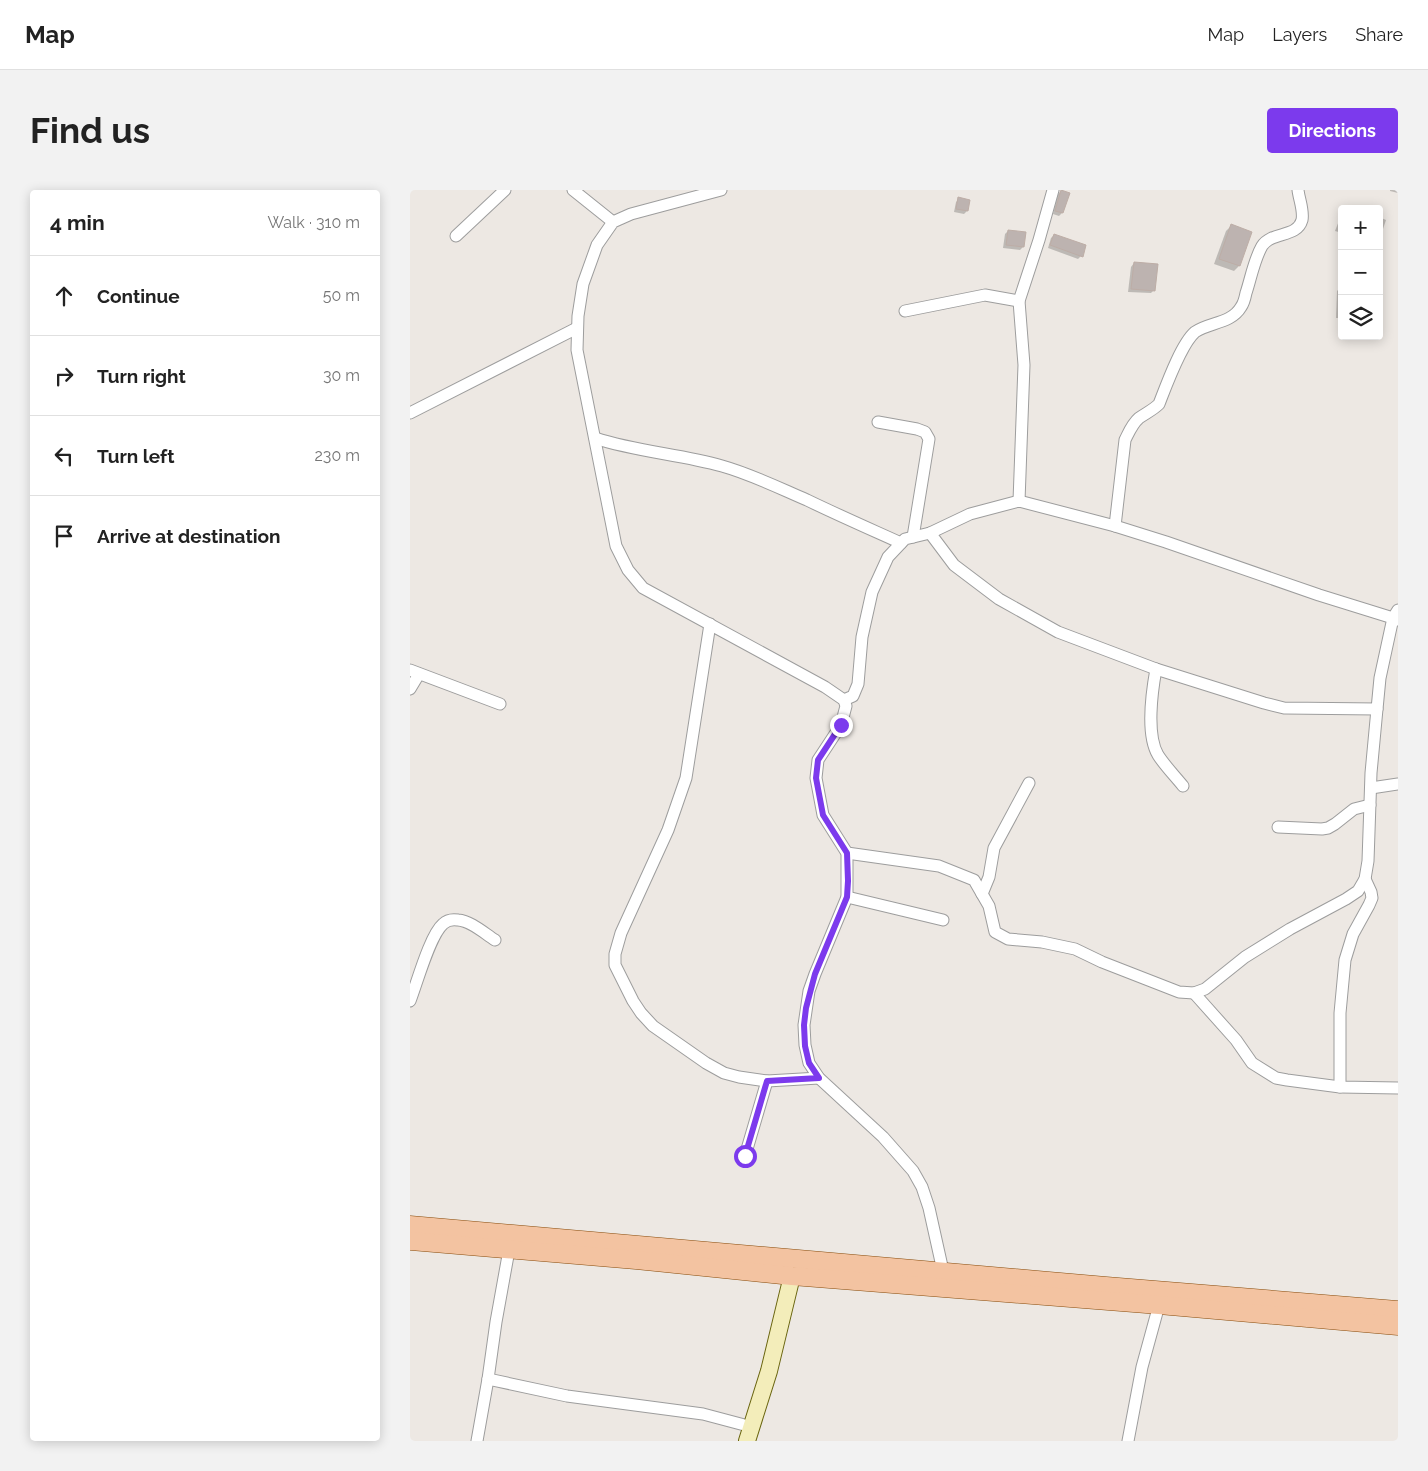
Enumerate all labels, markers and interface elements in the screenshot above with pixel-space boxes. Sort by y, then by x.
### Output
text: Map [25,20,75,49]
text: Map [1208,24,1244,45]
text: Layers [1272,24,1327,45]
text: Share [1355,24,1403,45]
button: Directions [1267,108,1398,153]
text: Find us [30,110,150,151]
map controls [1338,205,1383,340]
button: + [1338,205,1383,250]
text: 4 min [50,210,105,235]
text: Walk · 310 m [267,213,360,232]
button: − [1338,250,1383,295]
icon: ahead [50,282,78,310]
text: Continue [97,285,180,307]
text: 50 m [323,286,360,305]
button: layers [1338,295,1383,340]
icon: right [50,362,78,390]
text: Turn right [97,365,186,387]
text: 30 m [323,366,360,385]
icon: left [50,442,78,470]
text: Turn left [97,445,174,467]
text: 230 m [315,446,360,465]
icon: arrive [50,522,78,550]
text: Arrive at destination [97,525,281,547]
route end [830,714,853,737]
route start [734,1145,757,1168]

